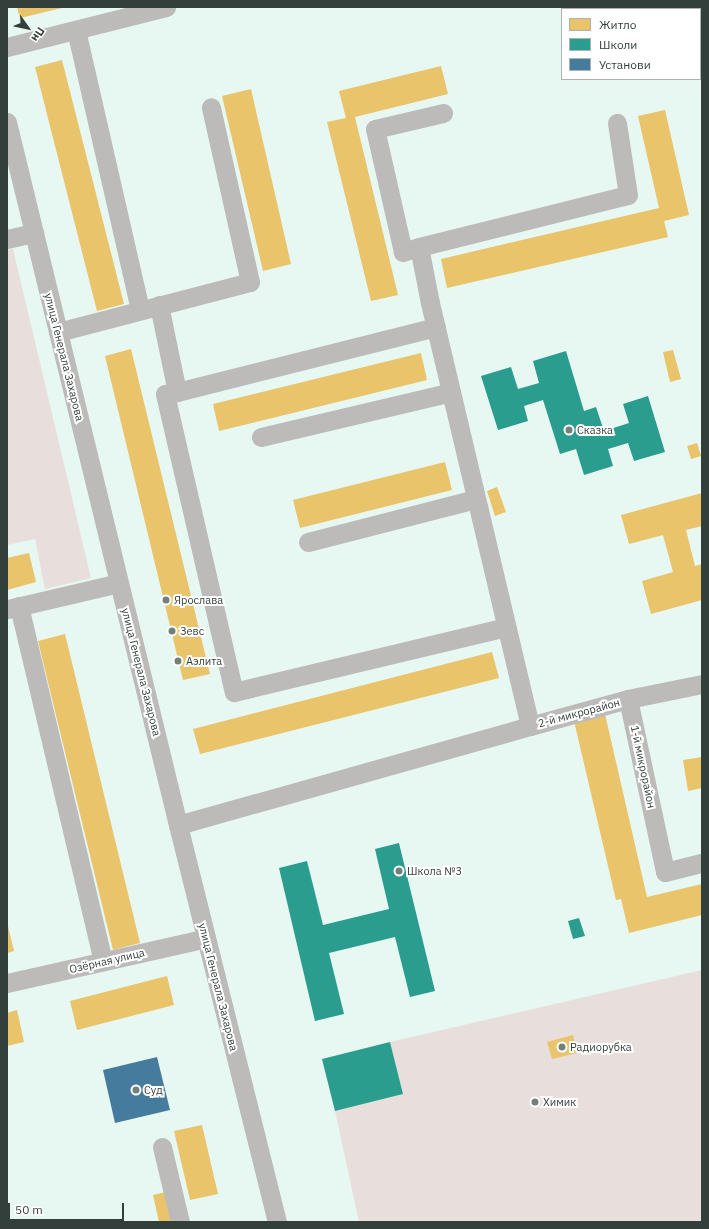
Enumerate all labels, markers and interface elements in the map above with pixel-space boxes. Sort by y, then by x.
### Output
north arrow [8,8,48,48]
legend [561,8,701,80]
text: Житло [599,17,637,32]
text: Пн [28,25,48,44]
text: Школи [599,37,637,52]
text: Установи [599,57,651,72]
street label: улица Генерала Захарова [42,292,86,422]
place label: Сказка [577,423,613,437]
marker: Сказка [564,425,574,435]
place label: Ярослава [174,593,223,607]
marker: Ярослава [161,595,171,605]
street label: улица Генерала Захарова [119,607,163,737]
place label: Зевс [180,624,204,638]
marker: Зевс [167,626,177,636]
place label: Аэлита [186,654,222,668]
marker: Аэлита [173,656,183,666]
street label: 2-й микрорайон [537,696,621,730]
street label: 1-й микрорайон [628,724,658,810]
place label: Школа №3 [407,864,462,878]
marker: Школа №3 [394,866,404,876]
street label: улица Генерала Захарова [196,922,240,1052]
street label: Озёрная улица [68,946,146,976]
place label: Радиорубка [570,1040,632,1054]
marker: Радиорубка [557,1042,567,1052]
place label: Суд [144,1083,163,1097]
marker: Суд [131,1085,141,1095]
place label: Химик [543,1095,576,1109]
marker: Химик [530,1097,540,1107]
scale bar [10,1195,126,1221]
text: 50 m [15,1202,43,1217]

